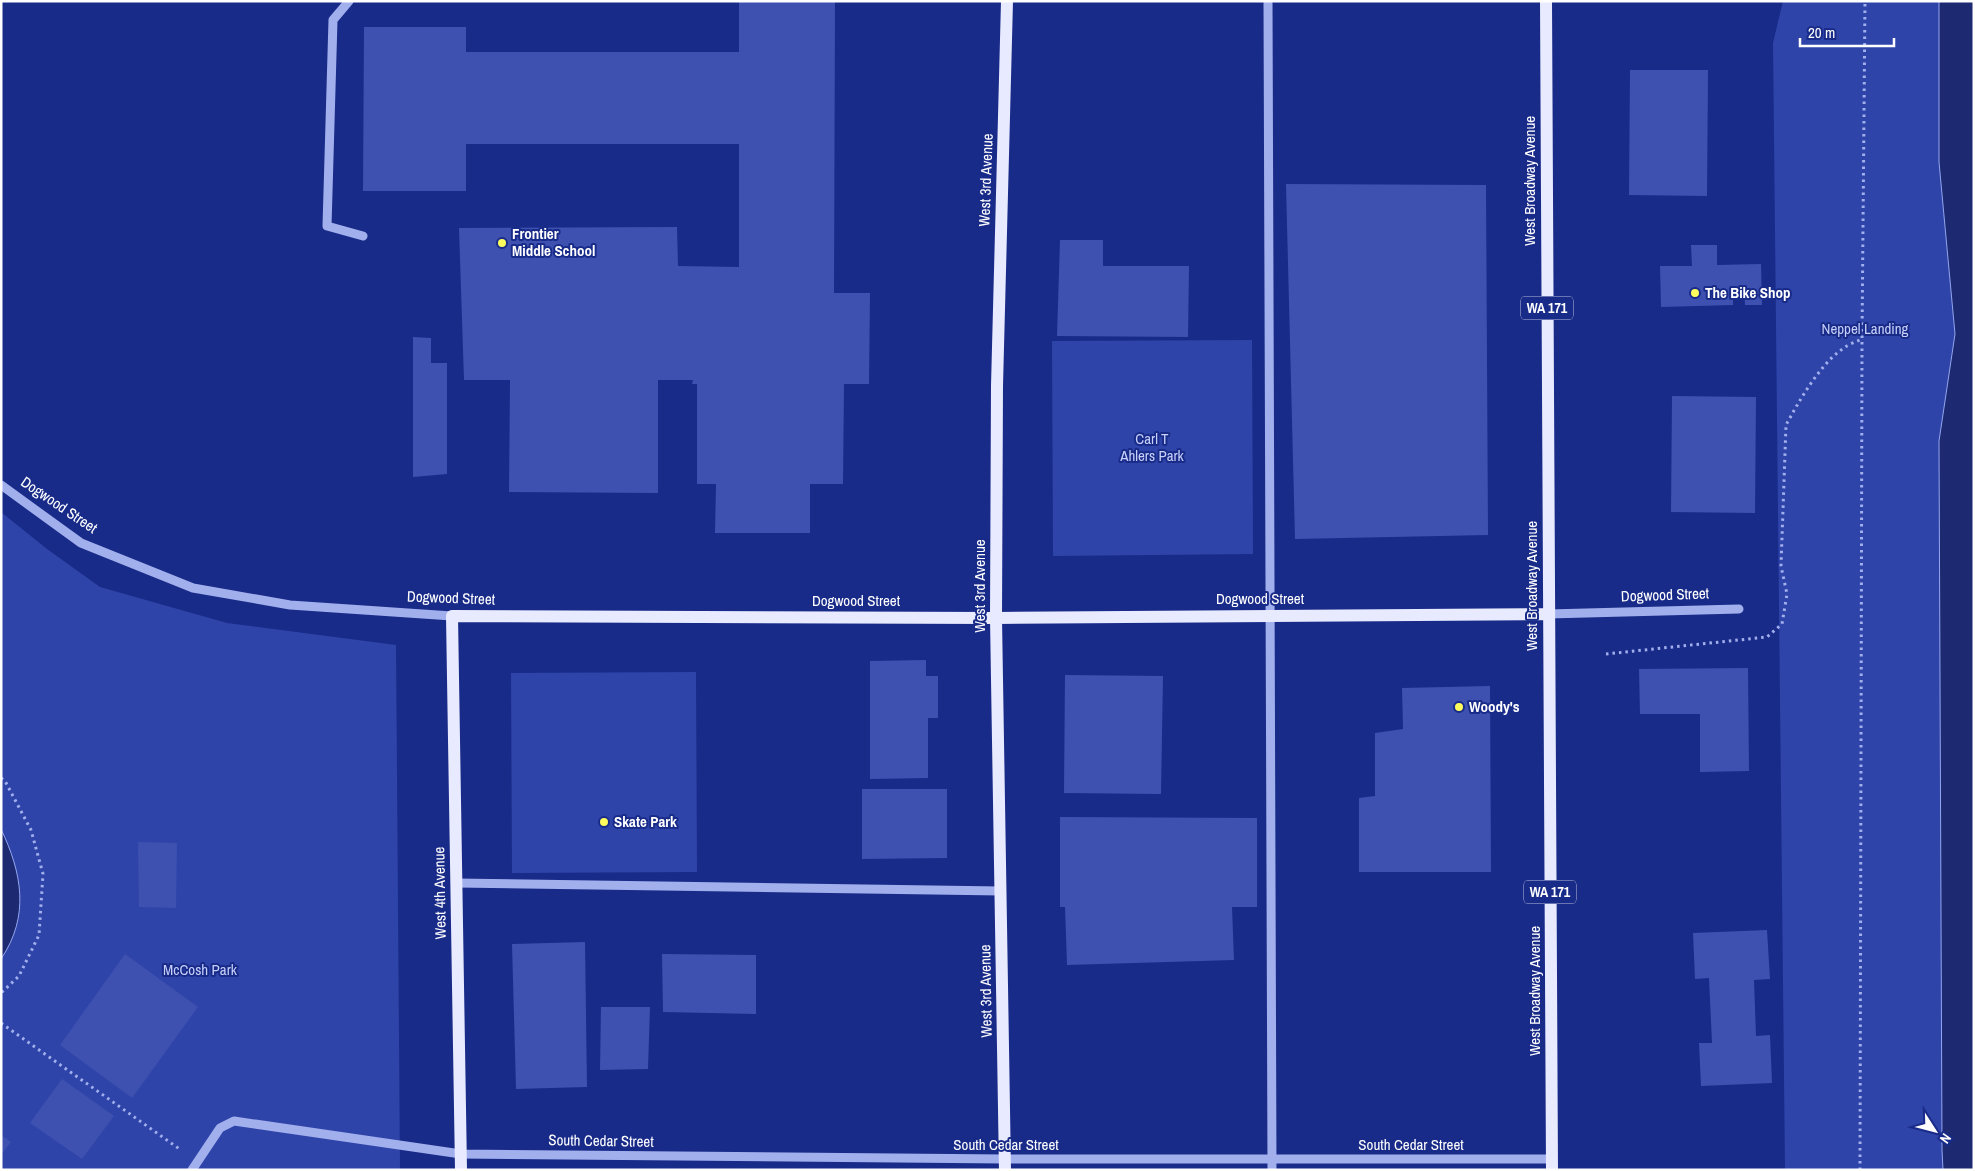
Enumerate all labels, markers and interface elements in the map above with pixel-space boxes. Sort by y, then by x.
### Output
scale bar [1800,15,1894,47]
text: 20 m [1808,22,1835,43]
street label: West Broadway Avenue [1519,116,1540,246]
street label: West 3rd Avenue [973,133,998,227]
place label: Frontier Middle School [512,223,595,261]
marker: Frontier Middle School [496,237,508,249]
place label: The Bike Shop [1705,282,1790,303]
marker: The Bike Shop [1689,287,1701,299]
road number: WA 171 [1521,296,1573,320]
park label: Neppel Landing [1822,318,1909,339]
park label: Carl T Ahlers Park [1119,428,1185,466]
street label: Dogwood Street [17,471,102,538]
street label: West Broadway Avenue [1521,521,1542,651]
street label: West 3rd Avenue [969,539,990,633]
street label: Dogwood Street [1621,582,1710,607]
street label: Dogwood Street [407,585,496,610]
street label: Dogwood Street [1216,588,1305,609]
street label: Dogwood Street [812,590,901,611]
place label: Woody's [1469,696,1520,717]
marker: Woody's [1453,701,1465,713]
place label: Skate Park [614,811,677,832]
marker: Skate Park [598,816,610,828]
street label: West 4th Avenue [428,846,451,939]
road number: WA 171 [1524,880,1576,904]
street label: West Broadway Avenue [1524,926,1545,1056]
street label: West 3rd Avenue [974,944,997,1038]
park label: McCosh Park [163,959,238,980]
north arrow [1910,1106,1960,1156]
street label: South Cedar Street [548,1129,654,1152]
text: N [1936,1130,1955,1147]
street label: South Cedar Street [953,1134,1059,1155]
street label: South Cedar Street [1358,1134,1464,1155]

